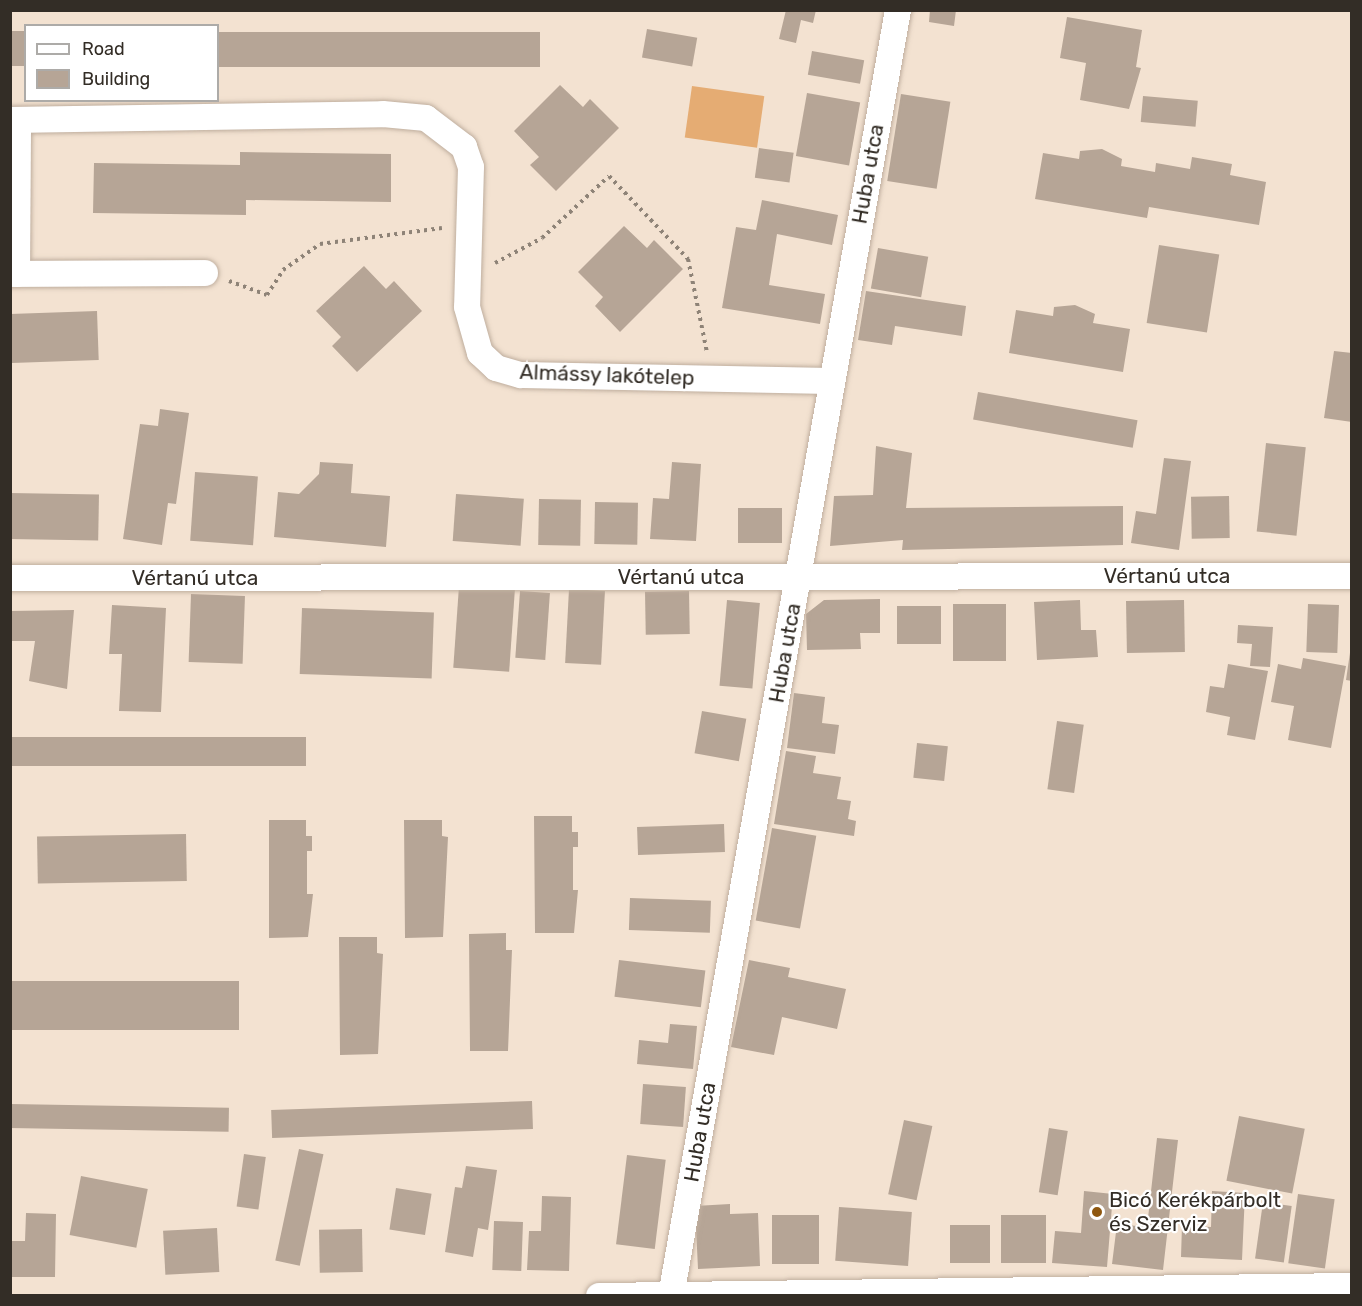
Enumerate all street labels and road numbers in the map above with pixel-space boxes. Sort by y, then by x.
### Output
street label: Huba utca [847,122,889,226]
street label: Almássy lakótelep [519,359,695,391]
street label: Vértanú utca [1104,563,1230,589]
street label: Vértanú utca [618,564,744,590]
street label: Vértanú utca [132,565,258,591]
street label: Huba utca [764,601,806,705]
street label: Huba utca [679,1080,721,1184]

